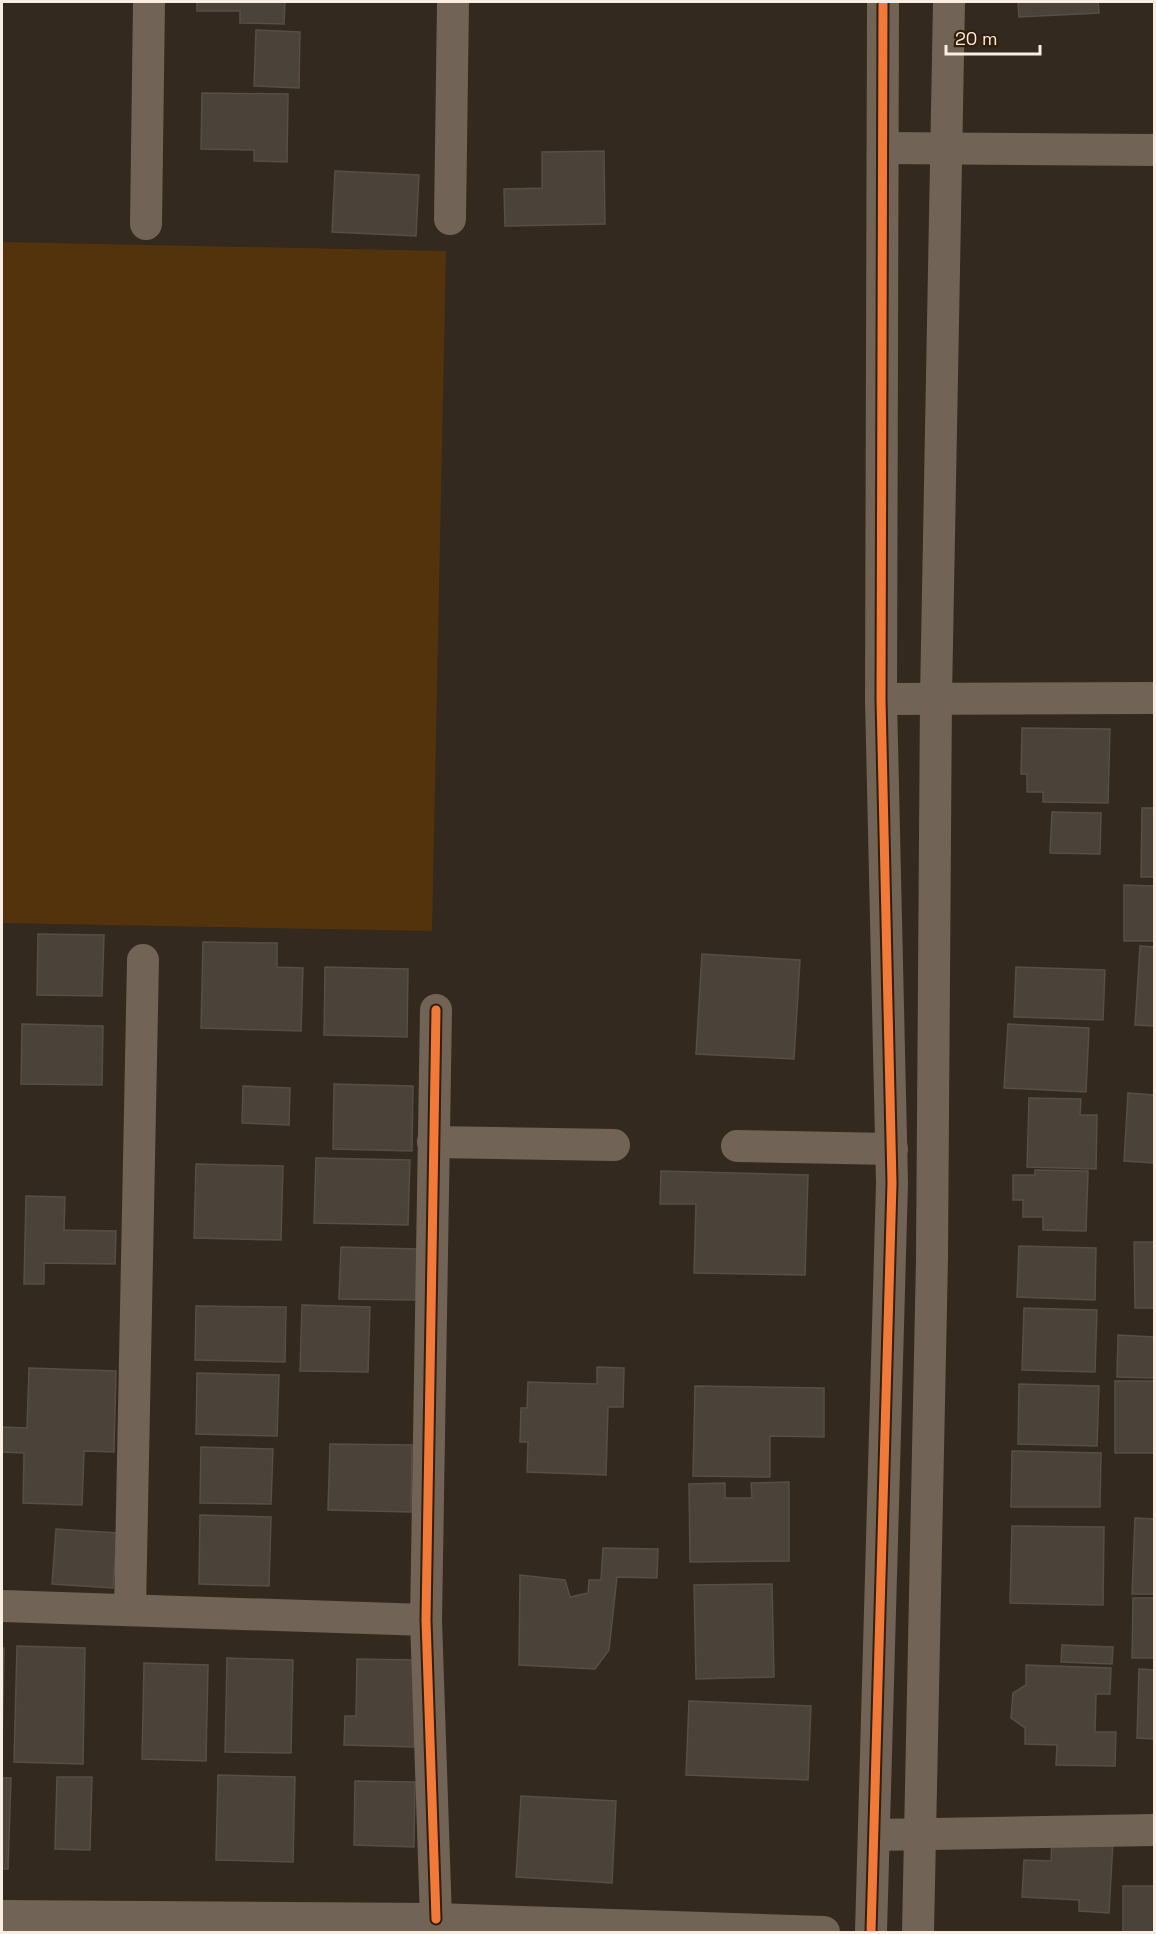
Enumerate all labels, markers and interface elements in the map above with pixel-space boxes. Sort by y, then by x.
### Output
scale bar [946,18,1040,56]
text: 20 m [955,27,998,50]

